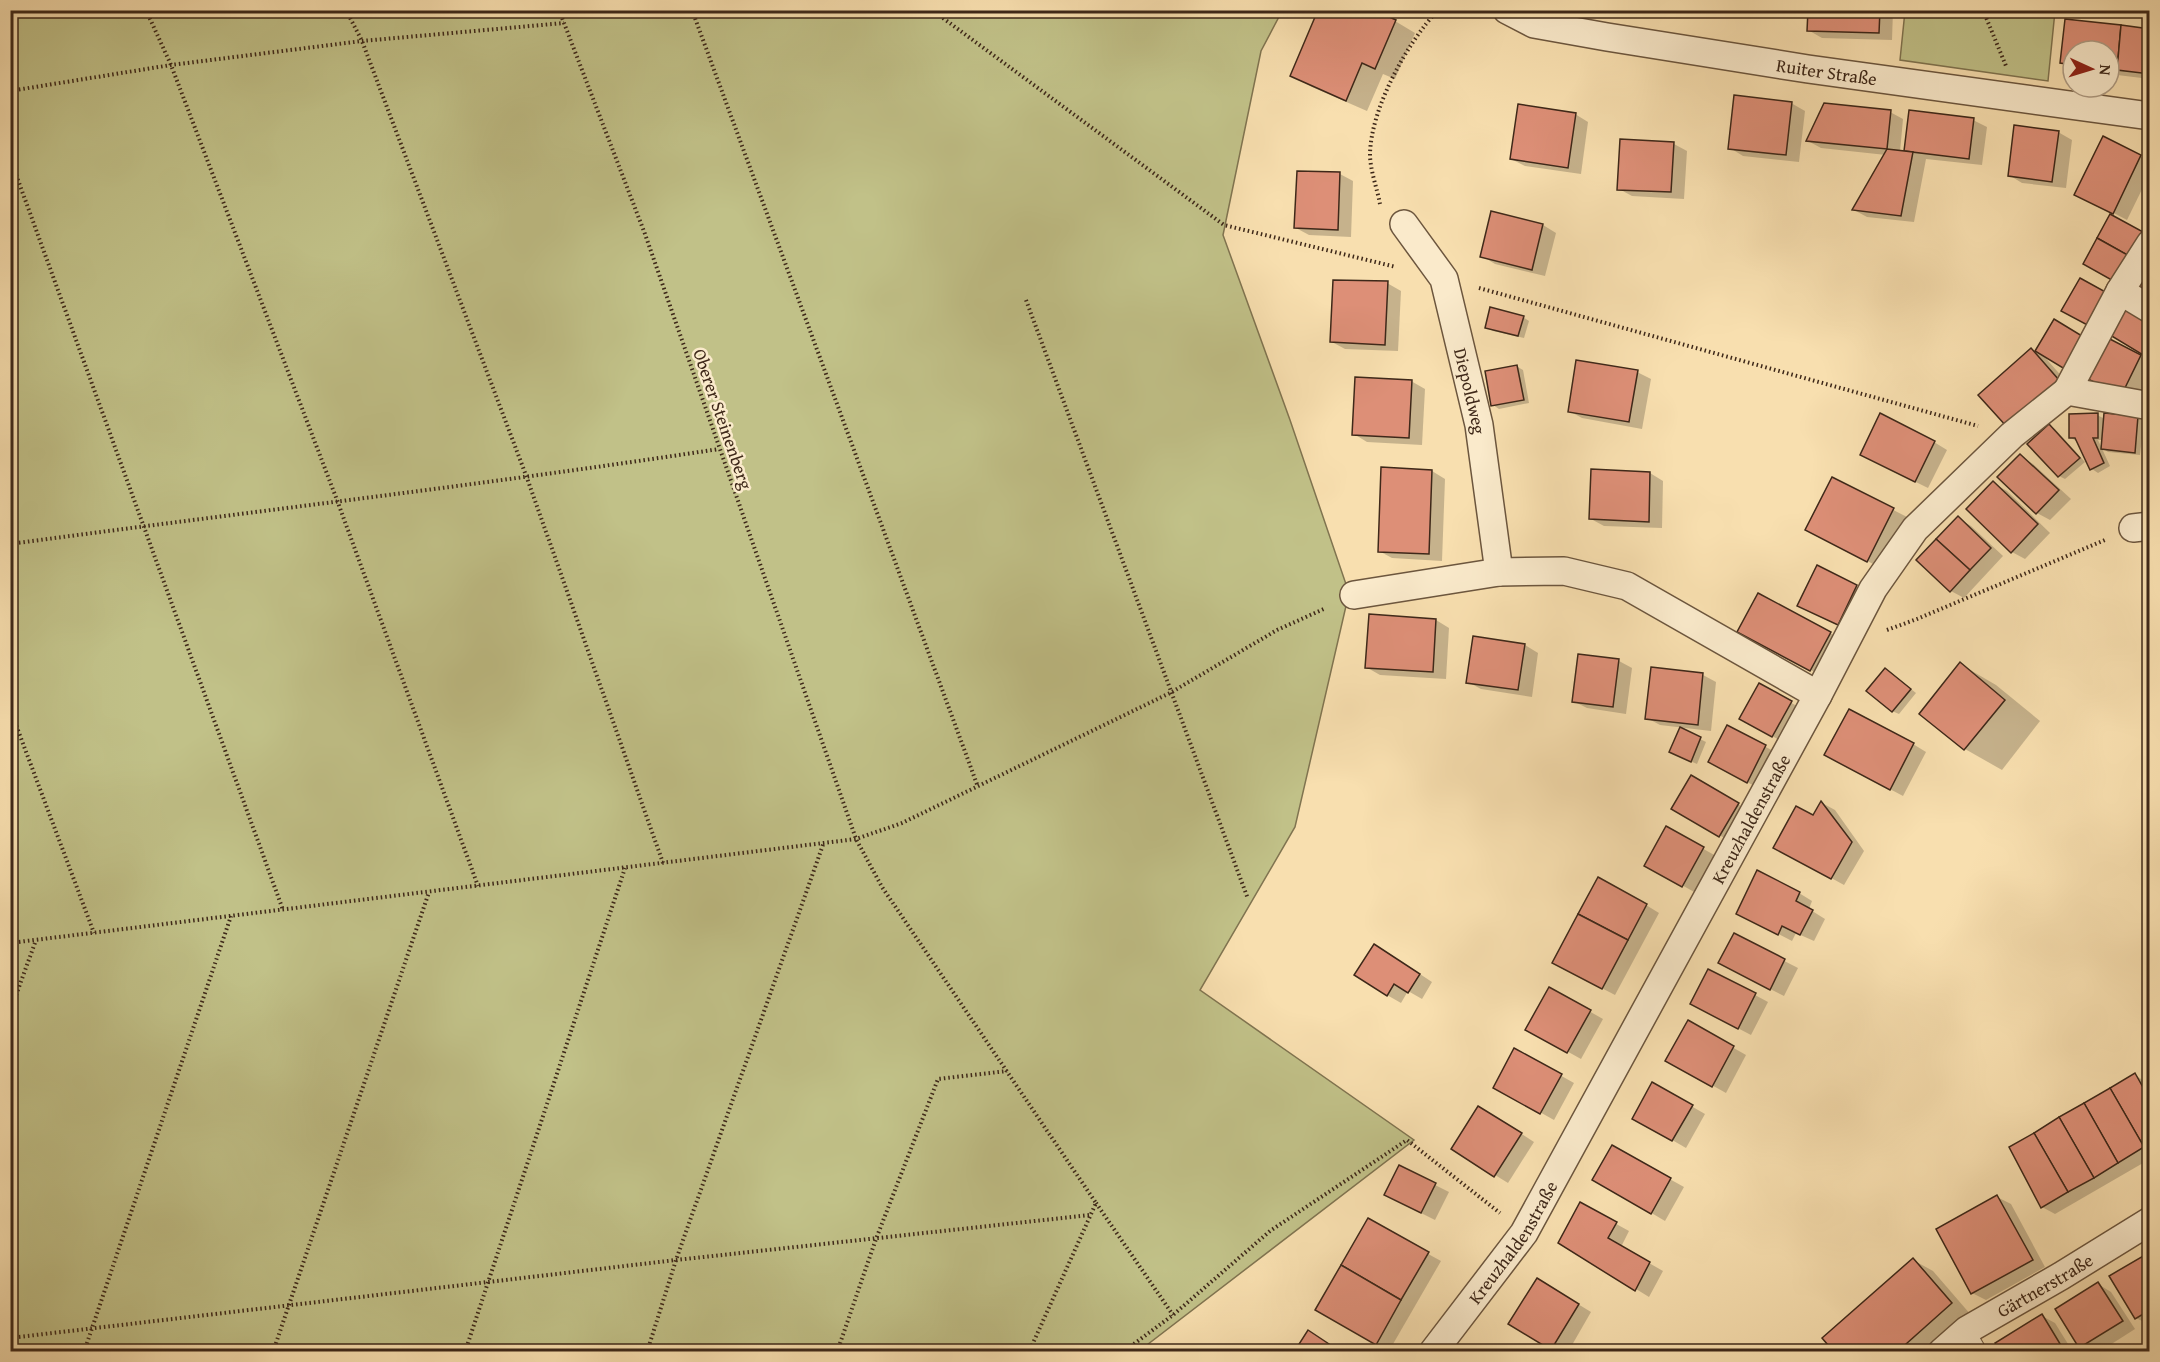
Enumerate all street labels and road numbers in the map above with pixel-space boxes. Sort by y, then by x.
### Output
street label: Ruiter Straße [1775,51,1879,92]
street label: Oberer Steinenberg [686,345,760,493]
street label: Diepoldweg [1447,345,1494,436]
street label: Kreuzhaldenstraße [1704,749,1797,888]
street label: Kreuzhaldenstraße [1461,1175,1564,1309]
street label: Gärtnerstraße [1992,1246,2098,1324]

